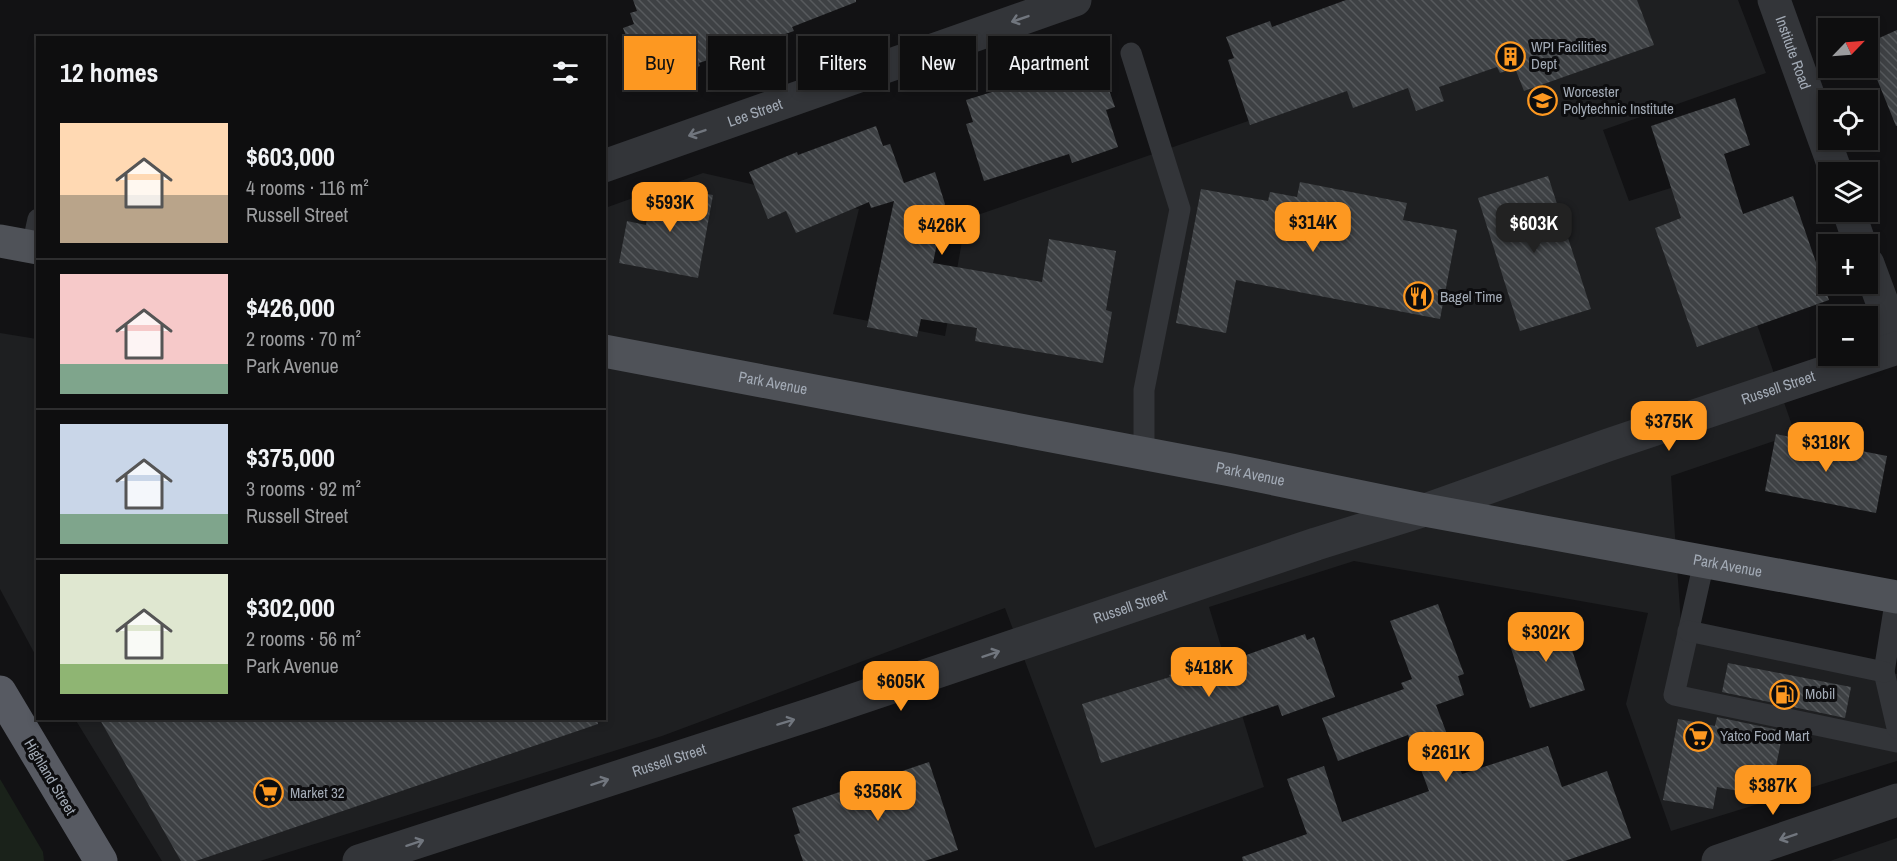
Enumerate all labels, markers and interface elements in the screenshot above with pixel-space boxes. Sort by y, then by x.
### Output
street label: Institute Road [1771,13,1816,92]
one-way arrow [1011,15,1030,26]
north arrow [1818,18,1878,78]
map controls [1818,18,1878,366]
chip: Buy [624,36,696,90]
chip: Rent [708,36,786,90]
chip: Filters [798,36,888,90]
chip: New [900,36,976,90]
chip: Apartment [988,36,1110,90]
place label: WPI Facilities Dept [1531,36,1607,74]
building icon: WPI Facilities Dept [1494,40,1526,72]
text: 12 homes [60,55,158,90]
icon: filters [549,56,582,89]
place label: Worcester Polytechnic Institute [1563,81,1674,119]
school or university icon: Worcester Polytechnic Institute [1526,85,1558,117]
button: locate [1818,90,1878,150]
street label: Lee Street [724,93,786,132]
one-way arrow [689,128,707,139]
text: $603,000 [246,139,335,174]
icon: home [108,147,180,219]
button: layers [1818,162,1878,222]
text: 4 rooms · 116 m² [246,174,369,201]
pin: $593K [628,182,712,233]
text: $593K [646,188,694,215]
text: Russell Street [246,201,348,228]
pin: $314K [1271,202,1355,253]
pin: $603K [1492,203,1576,254]
pin: $426K [900,205,984,256]
text: $314K [1289,208,1337,235]
text: $603K [1510,209,1558,236]
text: $426K [918,211,966,238]
button: + [1818,234,1878,294]
restaurant icon: Bagel Time [1403,281,1435,313]
place label: Bagel Time [1440,286,1503,307]
text: $426,000 [246,290,335,325]
icon: home [108,298,180,370]
button: − [1818,306,1878,366]
text: 2 rooms · 70 m² [246,325,361,352]
text: Park Avenue [246,352,339,379]
street label: Russell Street [1738,365,1818,410]
street label: Park Avenue [737,366,809,399]
pin: $375K [1627,401,1711,452]
text: $375K [1645,407,1693,434]
pin: $318K [1784,422,1868,473]
text: $318K [1802,428,1850,455]
text: $375,000 [246,440,335,475]
icon: home [108,448,180,520]
street label: Park Avenue [1214,456,1287,491]
text: 3 rooms · 92 m² [246,475,361,502]
text: Russell Street [246,502,348,529]
street label: Park Avenue [1692,549,1764,582]
street label: Russell Street [1090,584,1170,628]
text: $302,000 [246,590,335,625]
icon: home [108,598,180,670]
pin: $302K [1504,612,1588,663]
text: $302K [1522,618,1570,645]
text: 2 rooms · 56 m² [246,625,361,652]
pin: $418K [1167,647,1251,698]
one-way arrow [981,648,1000,659]
text: Park Avenue [246,652,339,679]
text: $418K [1185,653,1233,680]
pin: $605K [859,661,943,712]
text: $605K [877,667,925,694]
fuel station icon: Mobil [1768,678,1800,710]
place label: Mobil [1805,683,1835,704]
one-way arrow [776,716,795,727]
supermarket icon: Yatco Food Mart [1683,720,1715,752]
place label: Yatco Food Mart [1720,725,1810,746]
pin: $261K [1404,732,1488,783]
street label: Highland Street [19,735,82,819]
street label: Russell Street [629,738,709,782]
text: $261K [1422,738,1470,765]
pin: $387K [1731,765,1815,816]
pin: $358K [836,771,920,822]
text: $387K [1749,771,1797,798]
one-way arrow [590,776,609,787]
supermarket icon: Market 32 [253,777,285,809]
text: $358K [854,777,902,804]
place label: Market 32 [290,782,345,803]
one-way arrow [1779,833,1798,844]
one-way arrow [405,836,424,847]

